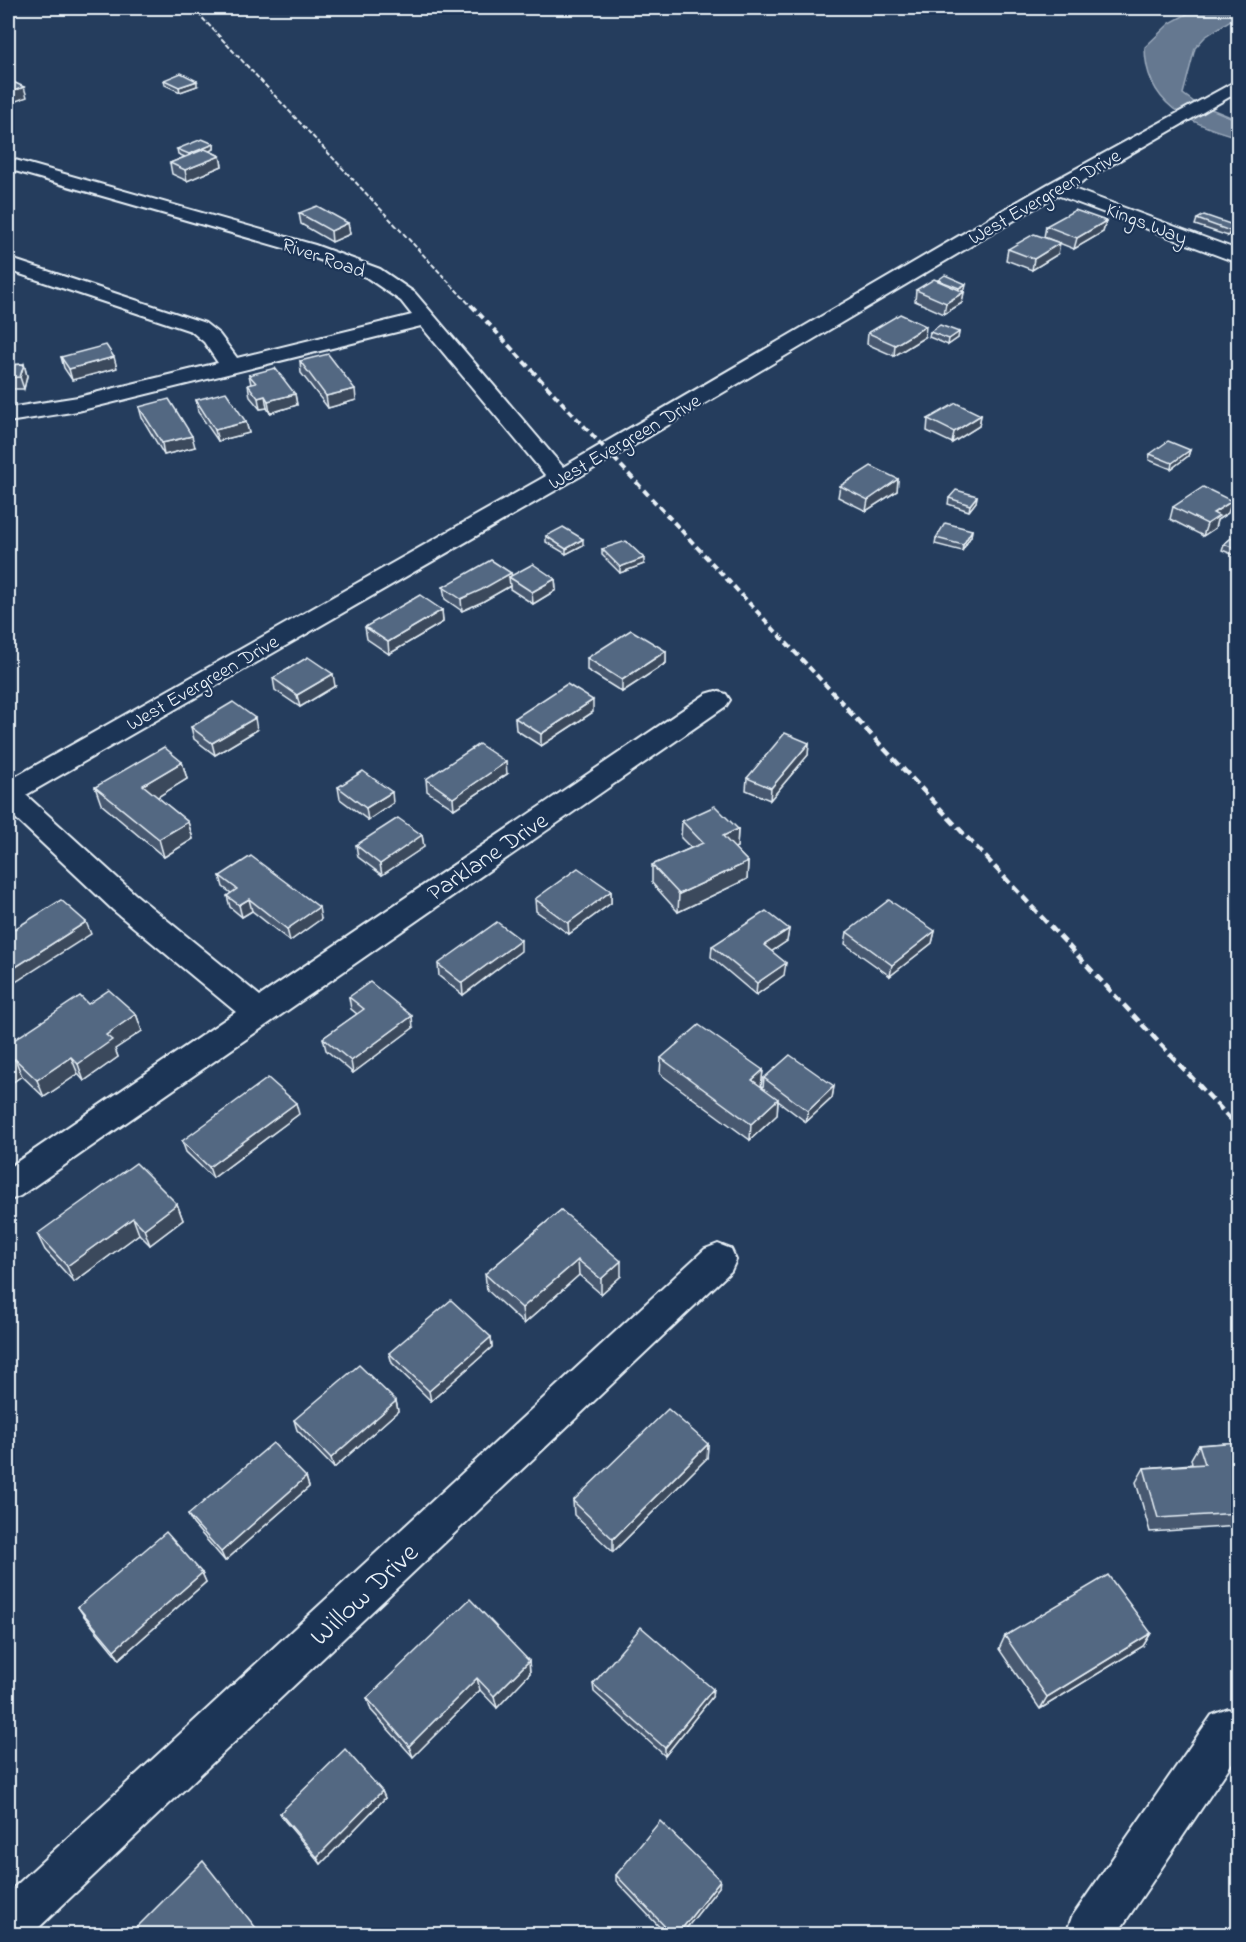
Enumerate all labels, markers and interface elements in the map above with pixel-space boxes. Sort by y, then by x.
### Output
street label: West Evergreen Drive [964,143,1127,255]
street label: Kings Way [1101,197,1191,255]
street label: River Road [278,232,369,287]
street label: West Evergreen Drive [544,388,707,500]
street label: West Evergreen Drive [122,629,285,741]
street label: Parklane Drive [421,805,556,911]
street label: Willow Drive [302,1534,429,1657]

